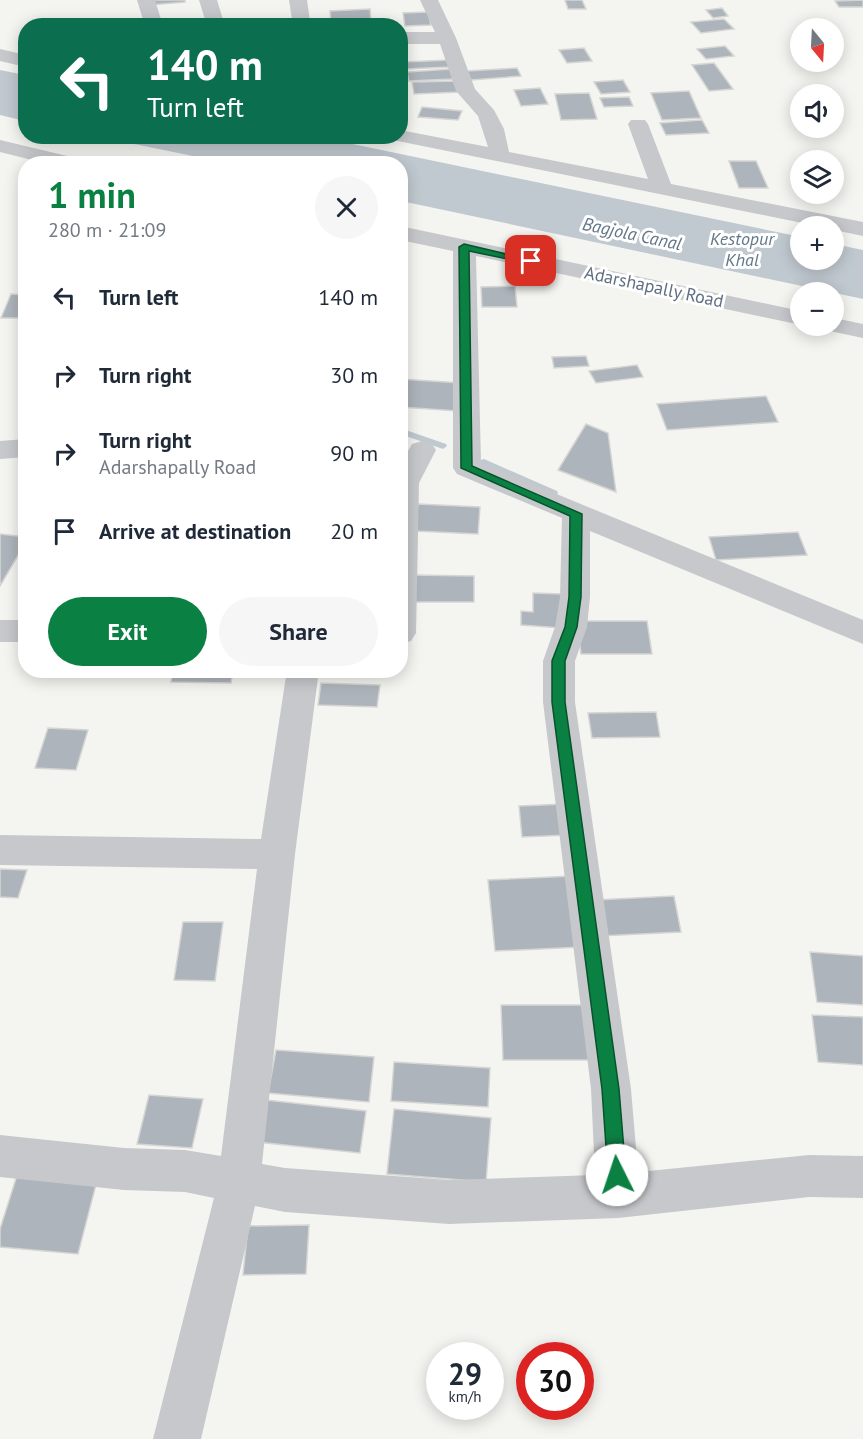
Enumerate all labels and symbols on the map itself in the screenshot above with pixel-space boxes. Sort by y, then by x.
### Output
north arrow [790,18,844,72]
water label: Bagjola Canal [581,212,684,255]
water label: Kestopur Khal [710,227,775,271]
pin [505,235,556,286]
street label: Adarshapally Road [583,261,726,312]
position arrow [585,1143,649,1207]
speed limit sign: 30 [516,1342,594,1420]

